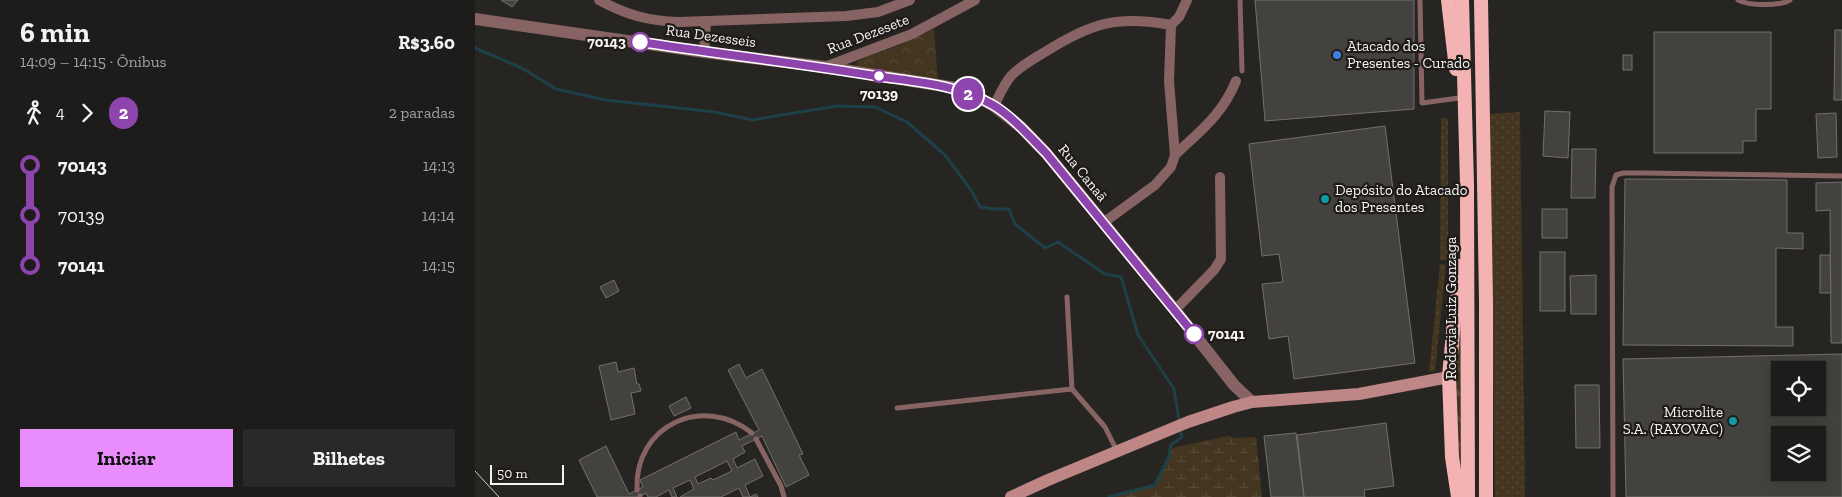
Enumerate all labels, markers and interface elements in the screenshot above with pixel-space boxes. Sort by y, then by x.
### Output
street label: Rua Dezesete [825,10,911,58]
text: 6 min [20,16,90,49]
street label: Rua Dezesseis [665,21,757,51]
text: R$3.60 [398,31,455,54]
marker: 70143 [630,32,650,52]
place label: 70143 [587,33,626,51]
place label: Atacado dos Presentes - Curado [1347,37,1470,72]
marker: Atacado dos Presentes - Curado [1331,49,1343,61]
text: 14:09 – 14:15 · Ônibus [20,52,167,71]
marker: 70139 [872,69,886,83]
line badge: 2 [952,78,984,110]
text: 2 [963,83,973,105]
place label: 70139 [860,85,898,103]
icon: walk [20,99,48,127]
icon: forward [73,99,101,127]
text: 2 [119,102,128,124]
text: 4 [56,103,65,122]
text: 2 paradas [389,103,455,122]
street label: Rua Canaã [1055,141,1111,205]
text: 70143 [58,154,107,177]
text: 14:13 [423,156,455,175]
place label: Depósito do Atacado dos Presentes [1335,181,1468,216]
marker: Depósito do Atacado dos Presentes [1319,193,1331,205]
text: 70139 [58,204,105,227]
text: 14:14 [422,206,455,225]
street label: Rodovia Luiz Gonzaga [1442,237,1460,379]
text: 70141 [58,254,105,277]
text: 14:15 [422,256,455,275]
marker: 70141 [1184,324,1204,344]
place label: 70141 [1208,325,1245,343]
map controls [1771,361,1826,481]
button: locate [1771,361,1826,416]
place label: Microlite S.A. (RAYOVAC) [1623,403,1723,438]
marker: Microlite S.A. (RAYOVAC) [1727,415,1739,427]
button: layers [1771,426,1826,481]
button: Iniciar [20,429,233,487]
button: Bilhetes [243,429,455,487]
scale bar [490,462,564,485]
text: 50 m [497,465,528,482]

